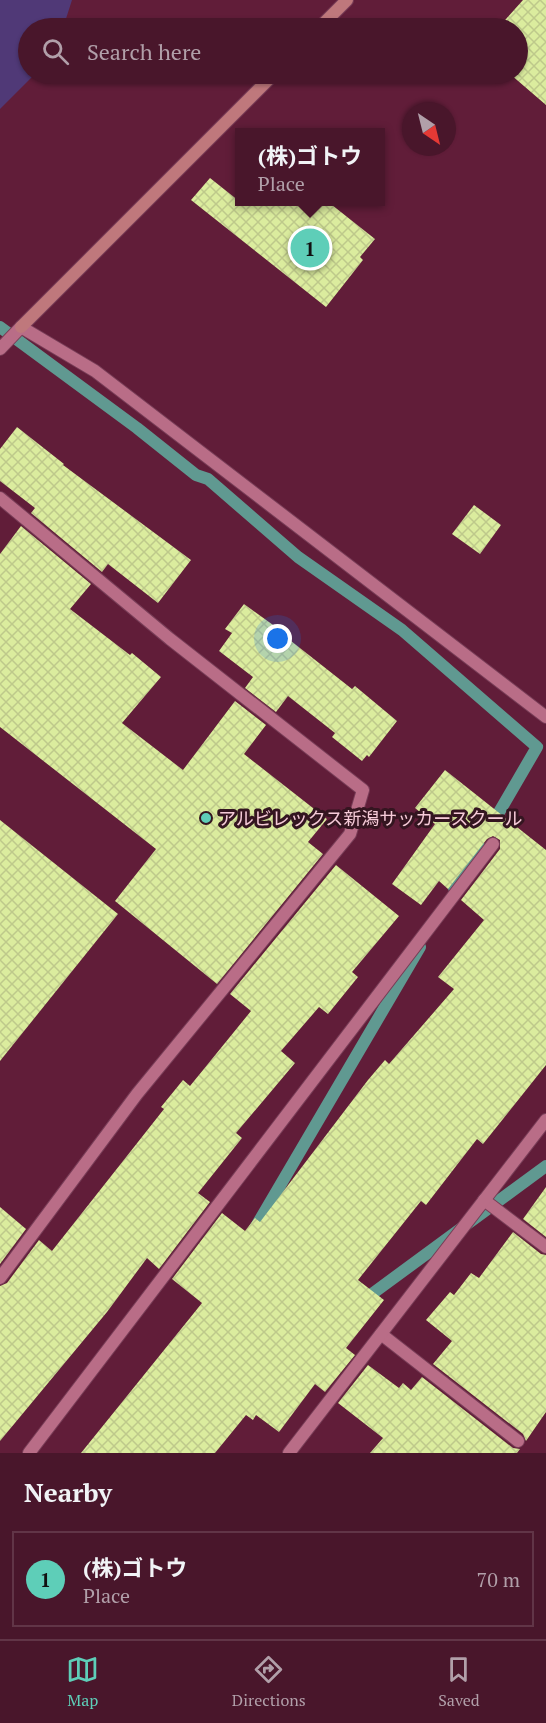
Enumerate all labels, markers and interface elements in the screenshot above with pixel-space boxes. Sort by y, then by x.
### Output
search box [18,18,528,84]
icon: search [39,35,72,68]
text: Search here [87,37,201,66]
north arrow [402,102,456,156]
popup [235,128,385,206]
text: (株)ゴトウ [258,141,362,170]
text: Place [258,170,305,197]
pin: 1 [290,226,330,270]
your location [263,624,292,653]
place label: アルビレックス新潟サッカースクール [218,806,522,830]
marker: アルビレックス新潟サッカースクール [199,811,213,825]
text: Nearby [24,1475,112,1509]
text: (株)ゴトウ [83,1553,188,1582]
text: 1 [40,1566,51,1593]
text: 70 m [477,1566,520,1593]
text: Place [83,1582,130,1609]
tab: Map [66,1653,99,1711]
tab: Directions [232,1653,306,1711]
tab: Saved [438,1653,480,1711]

